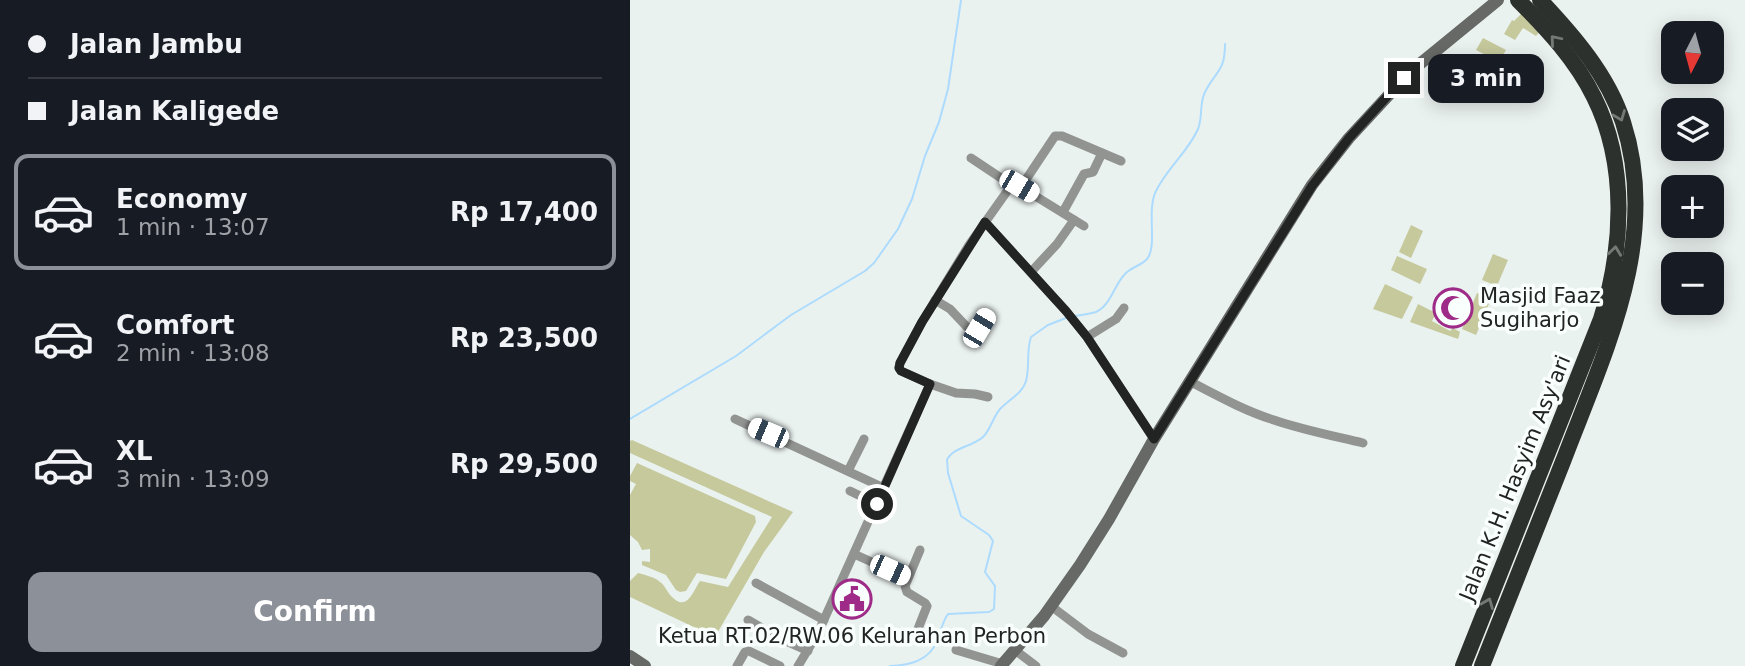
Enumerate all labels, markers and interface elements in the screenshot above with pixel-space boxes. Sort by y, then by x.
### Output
north arrow [1661,21,1724,84]
map controls [1661,21,1724,315]
text: Jalan Jambu [70,29,243,59]
one-way arrow [1551,35,1563,48]
callout: 3 min [1428,54,1544,102]
route end [1388,62,1420,94]
text: 3 min [1450,65,1522,91]
text: Jalan Kaligede [70,96,279,126]
button: layers [1661,98,1724,161]
one-way arrow [1612,109,1626,121]
car [996,166,1043,206]
button: + [1661,175,1724,238]
icon: car [32,181,95,244]
text: Economy [116,184,247,214]
text: Rp 17,400 [450,197,598,227]
text: 1 min · 13:07 [116,214,270,240]
one-way arrow [1607,245,1622,257]
button: − [1661,252,1724,315]
place label: Masjid Faaz Sugiharjo [1480,284,1601,332]
mosque icon: Masjid Faaz Sugiharjo [1432,287,1474,329]
car [960,305,999,351]
icon: car [32,307,95,370]
text: Comfort [116,310,234,340]
text: Rp 23,500 [450,323,598,353]
text: 2 min · 13:08 [116,340,270,366]
street label: Jalan K.H. Hasyim Asy'ari [1454,352,1575,606]
car [745,415,792,451]
icon: car [32,433,95,496]
text: XL [116,436,153,466]
text: Rp 29,500 [450,449,598,479]
text: 3 min · 13:09 [116,466,270,492]
route start [861,488,893,520]
car [867,552,914,588]
button: Confirm [28,572,602,652]
public building icon: Ketua RT.02/RW.06 Kelurahan Perbon [831,578,873,620]
one-way arrow [1480,597,1494,610]
place label: Ketua RT.02/RW.06 Kelurahan Perbon [658,624,1046,648]

